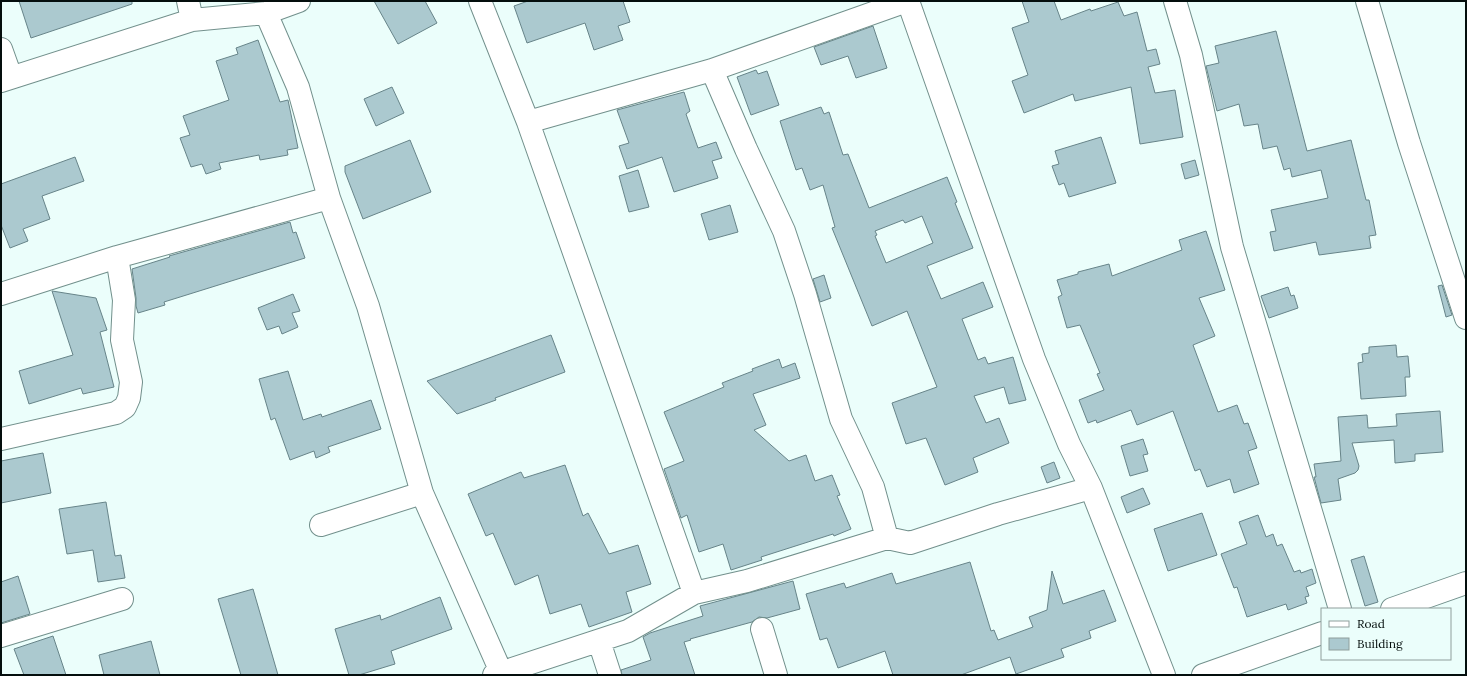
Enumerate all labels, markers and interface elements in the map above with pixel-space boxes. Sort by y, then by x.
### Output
legend [1321,608,1451,660]
text: Road [1357,616,1385,631]
text: Building [1357,636,1403,651]

